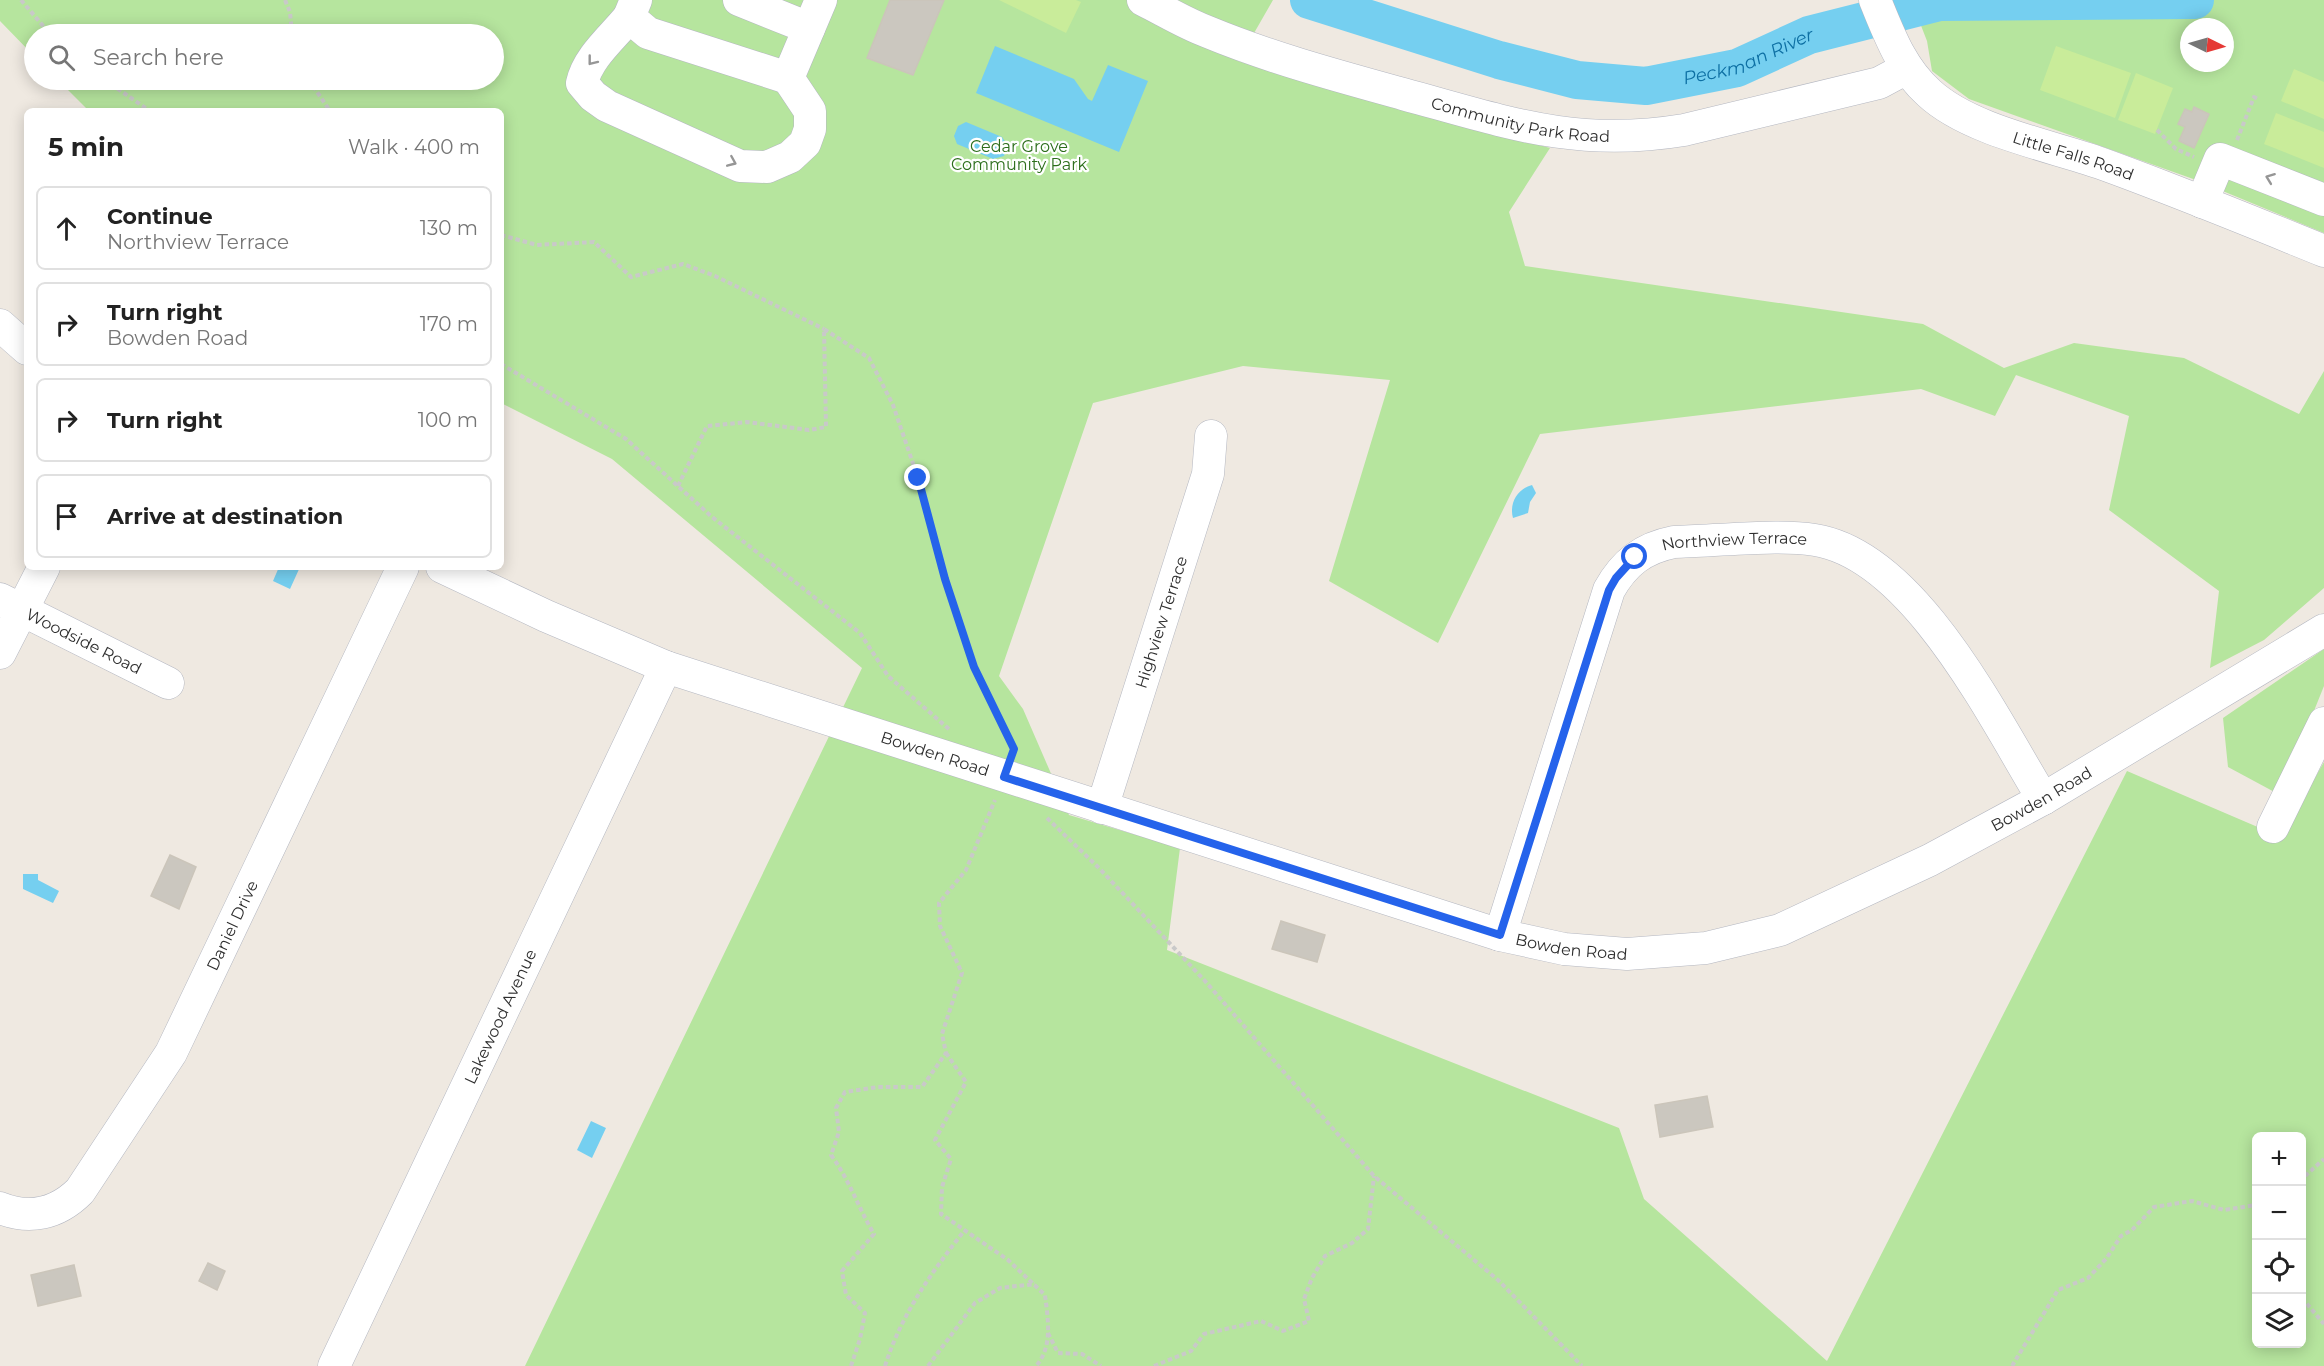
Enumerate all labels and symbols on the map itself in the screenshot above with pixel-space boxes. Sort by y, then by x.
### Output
north arrow [2180,18,2234,72]
water label: Peckman River [1681,23,1816,89]
one-way arrow [588,55,599,66]
street label: Community Park Road [1429,93,1610,146]
street label: Little Falls Road [2010,128,2136,185]
park label: Cedar Grove Community Park [951,137,1087,174]
one-way arrow [725,155,736,167]
one-way arrow [2265,173,2275,186]
route end [904,464,930,490]
street label: Northview Terrace [1660,529,1808,555]
route start [1621,543,1647,569]
street label: Highview Terrace [1132,554,1191,691]
street label: Woodside Road [23,605,145,678]
street label: Bowden Road [878,728,992,780]
street label: Bowden Road [1988,763,2095,835]
street label: Daniel Drive [203,877,262,974]
street label: Bowden Road [1514,930,1628,964]
street label: Lakewood Avenue [460,946,541,1087]

